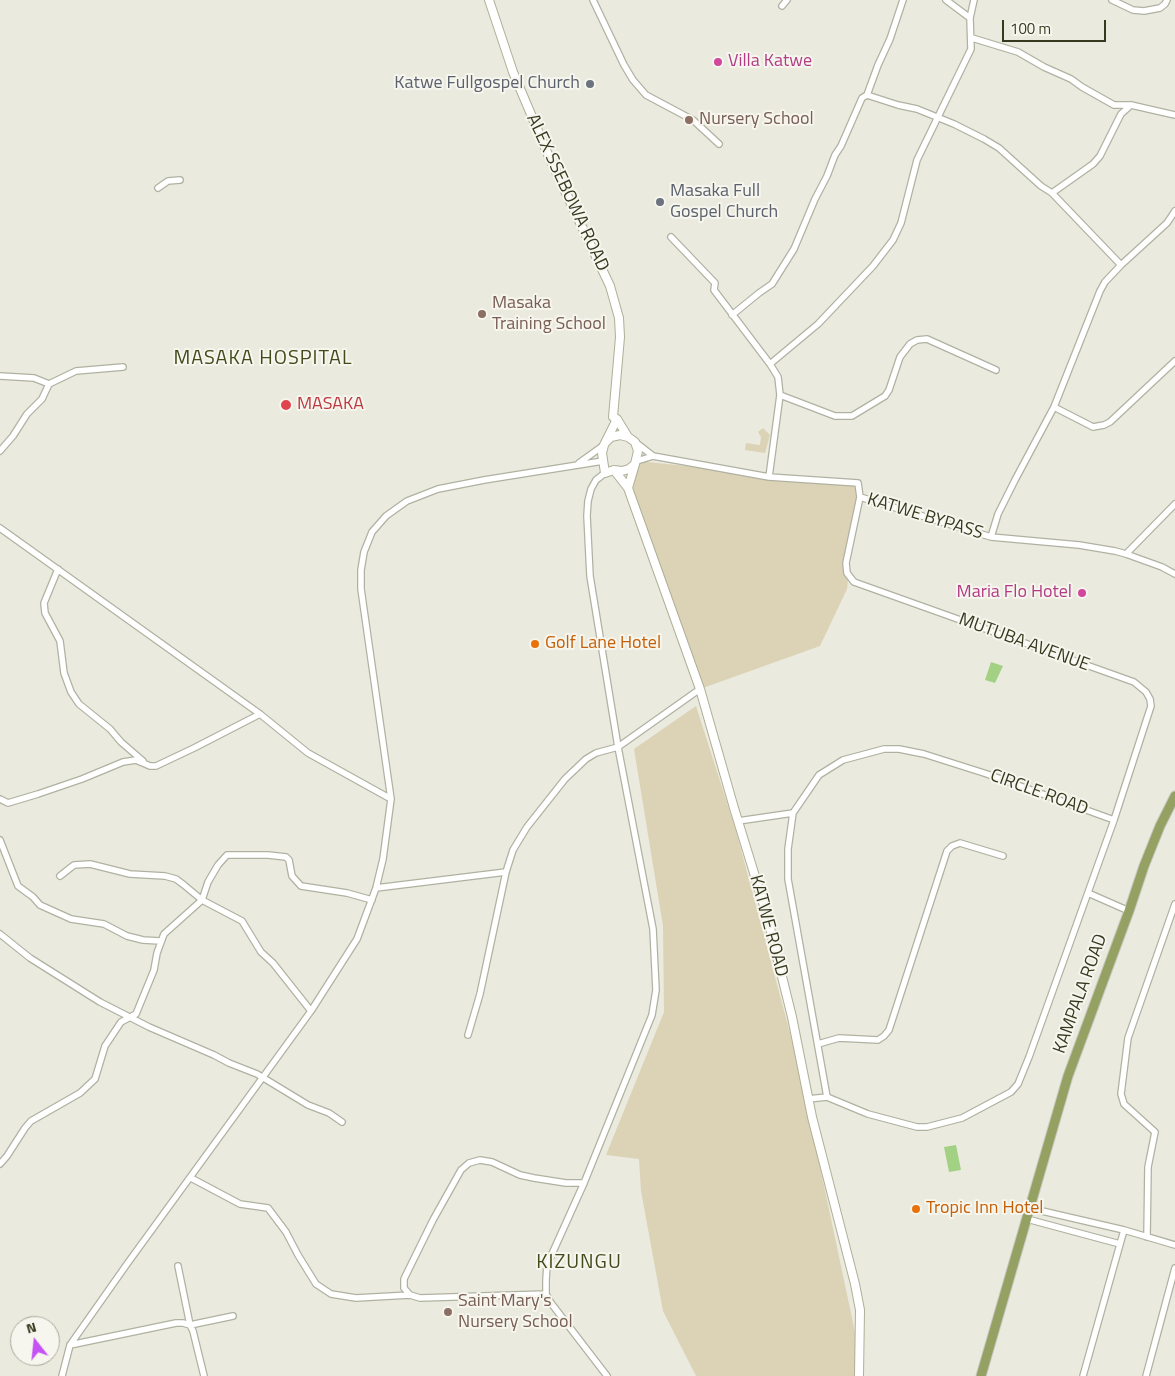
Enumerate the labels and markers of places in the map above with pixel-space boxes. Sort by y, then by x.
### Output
place label: Villa Katwe [728,51,812,73]
marker: Villa Katwe [712,56,724,68]
place label: Katwe Fullgospel Church [394,73,580,95]
marker: Katwe Fullgospel Church [584,78,596,90]
place label: Nursery School [699,109,814,131]
marker: Nursery School [683,114,695,126]
place label: Masaka Full Gospel Church [670,181,778,223]
marker: Masaka Full Gospel Church [654,196,666,208]
place label: Masaka Training School [492,293,606,336]
marker: Masaka Training School [476,308,488,320]
place label: MASAKA [297,394,364,416]
marker: MASAKA [279,398,293,412]
place label: Maria Flo Hotel [957,582,1072,604]
marker: Maria Flo Hotel [1076,587,1088,599]
place label: Golf Lane Hotel [545,633,661,655]
marker: Golf Lane Hotel [529,638,541,650]
place label: Tropic Inn Hotel [926,1198,1043,1220]
marker: Tropic Inn Hotel [910,1203,922,1215]
place label: Saint Mary's Nursery School [458,1291,573,1334]
marker: Saint Mary's Nursery School [442,1306,454,1318]

